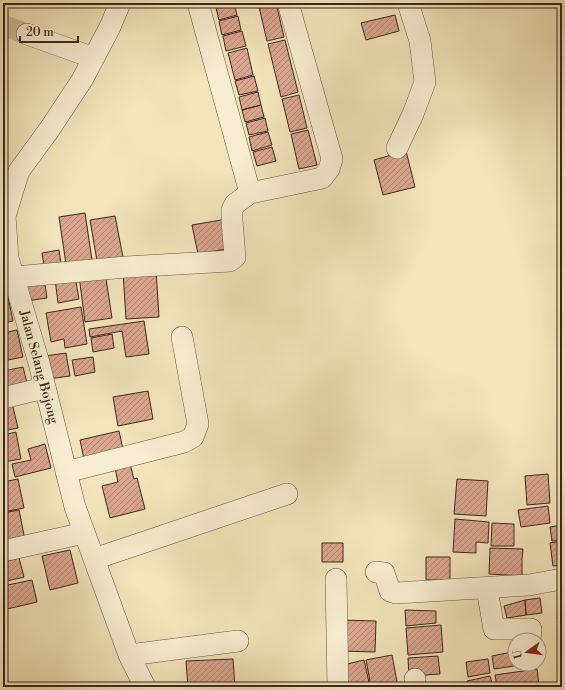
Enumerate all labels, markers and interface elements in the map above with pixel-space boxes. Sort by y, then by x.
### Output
scale bar [20,18,78,44]
text: 20 m [26,25,54,40]
street label: Jalan Selang Bojong [16,307,62,426]
north arrow [507,632,547,672]
text: U [510,648,526,660]

